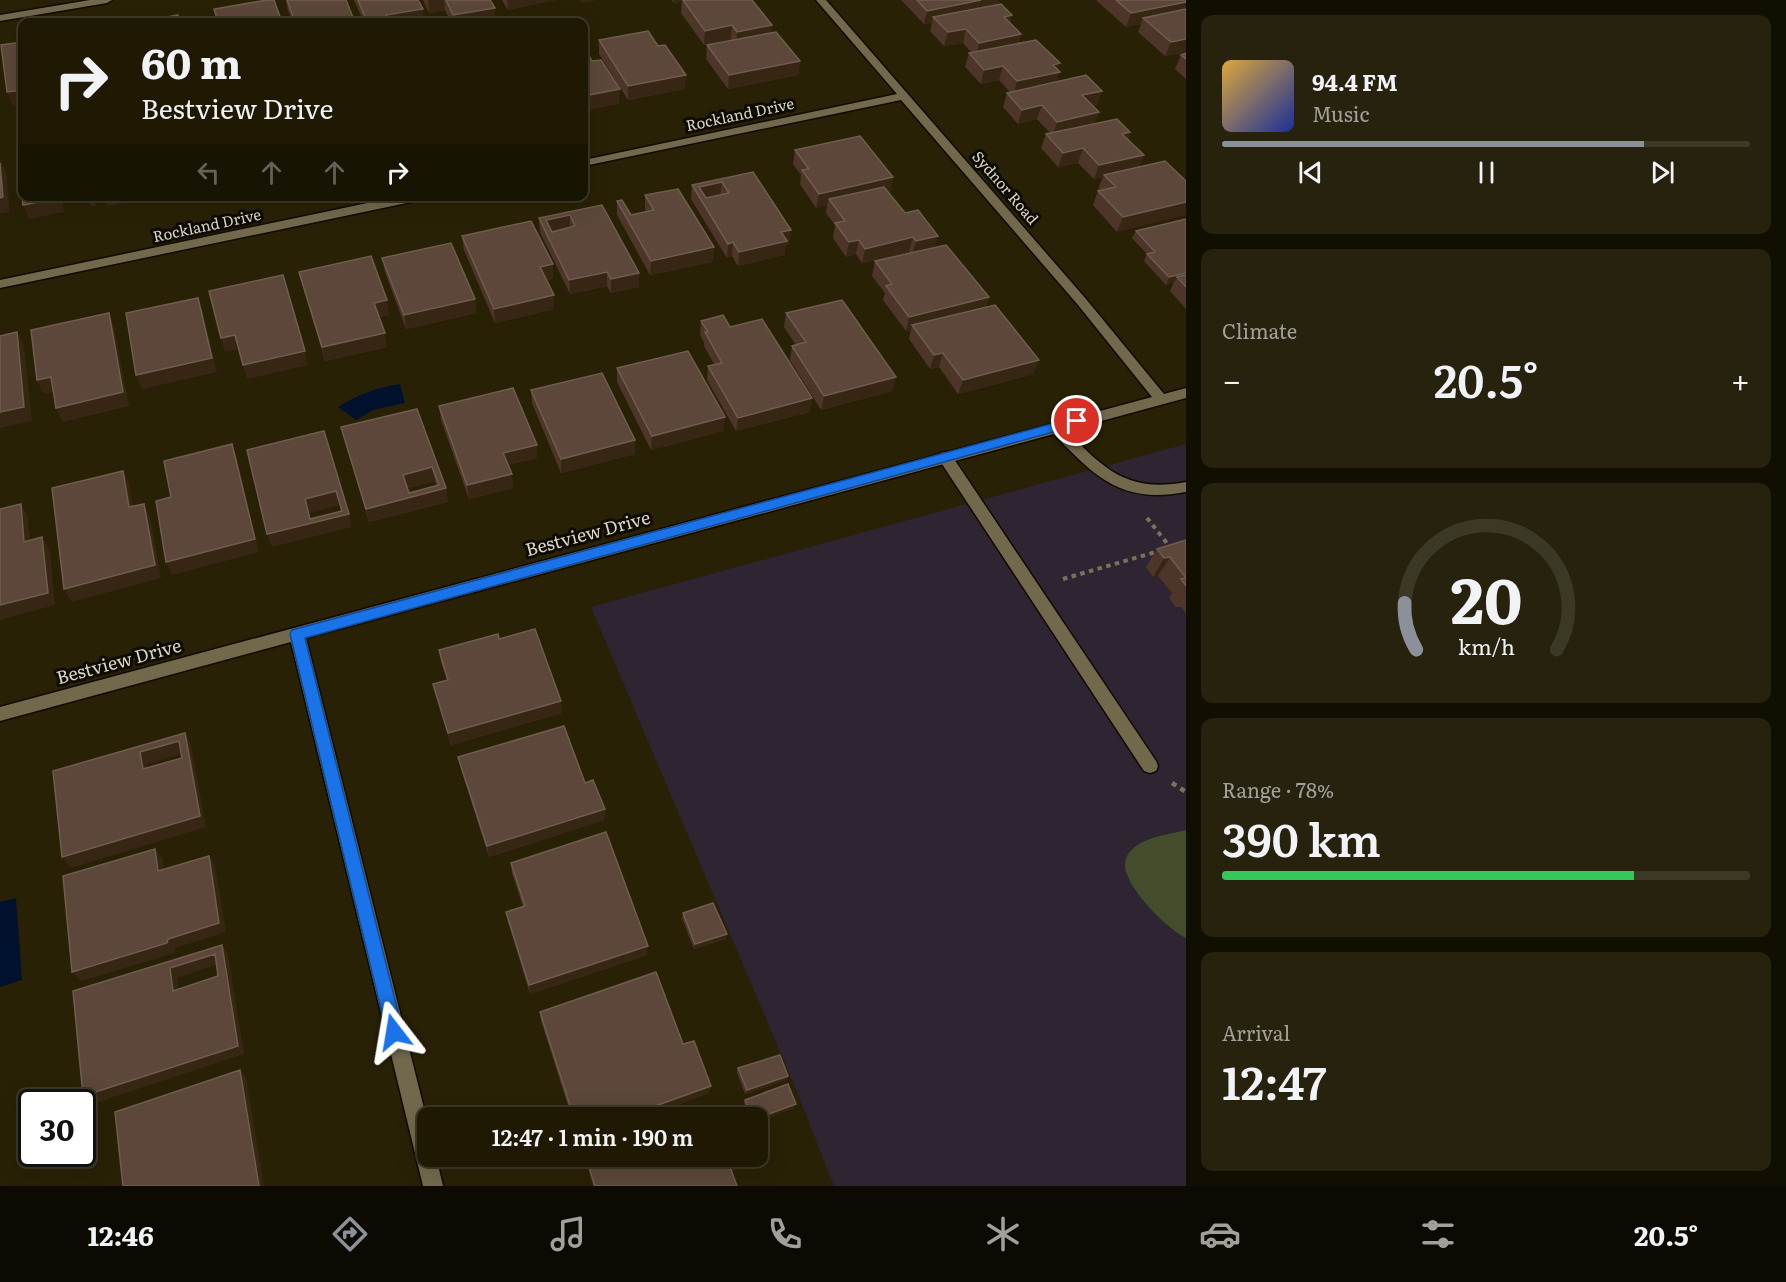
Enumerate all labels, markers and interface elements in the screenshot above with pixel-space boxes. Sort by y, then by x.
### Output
text: 60 m [141,30,242,92]
icon: right [42,42,120,120]
text: 94.4 FM [1312,65,1398,98]
text: Bestview Drive [141,87,333,127]
street label: Rockland Drive [683,91,796,136]
text: Music [1312,98,1369,128]
street label: Sydnor Road [968,145,1045,229]
icon: left [192,156,225,189]
icon: ahead [255,156,288,189]
icon: ahead [318,156,351,189]
icon: right [381,156,414,189]
icon: previous [1294,156,1327,189]
icon: pause [1470,156,1503,189]
icon: next [1646,156,1679,189]
street label: Rockland Drive [150,202,263,247]
text: Climate [1222,315,1297,345]
text: 20.5° [1434,345,1538,412]
text: − [1222,354,1241,403]
text: + [1731,354,1750,403]
pin [1051,395,1102,446]
icon: arrive [1060,404,1093,437]
street label: Bestview Drive [522,503,653,562]
text: 20 [1450,551,1522,643]
text: km/h [1457,630,1515,662]
street label: Bestview Drive [53,631,184,690]
text: Range · 78% [1222,774,1334,804]
text: 390 km [1222,804,1381,871]
position arrow [362,1000,426,1064]
text: Arrival [1222,1017,1290,1047]
text: 12:47 [1222,1047,1327,1114]
speed limit sign: 30 [18,1089,96,1167]
text: 12:47 · 1 min · 190 m [492,1120,693,1153]
icon: directions [329,1213,371,1255]
icon: music [547,1213,589,1255]
icon: phone [764,1213,806,1255]
icon: climate [982,1213,1024,1255]
icon: car [1199,1213,1241,1255]
icon: filters [1417,1213,1459,1255]
text: 12:46 [88,1214,154,1254]
text: 20.5° [1634,1214,1698,1254]

